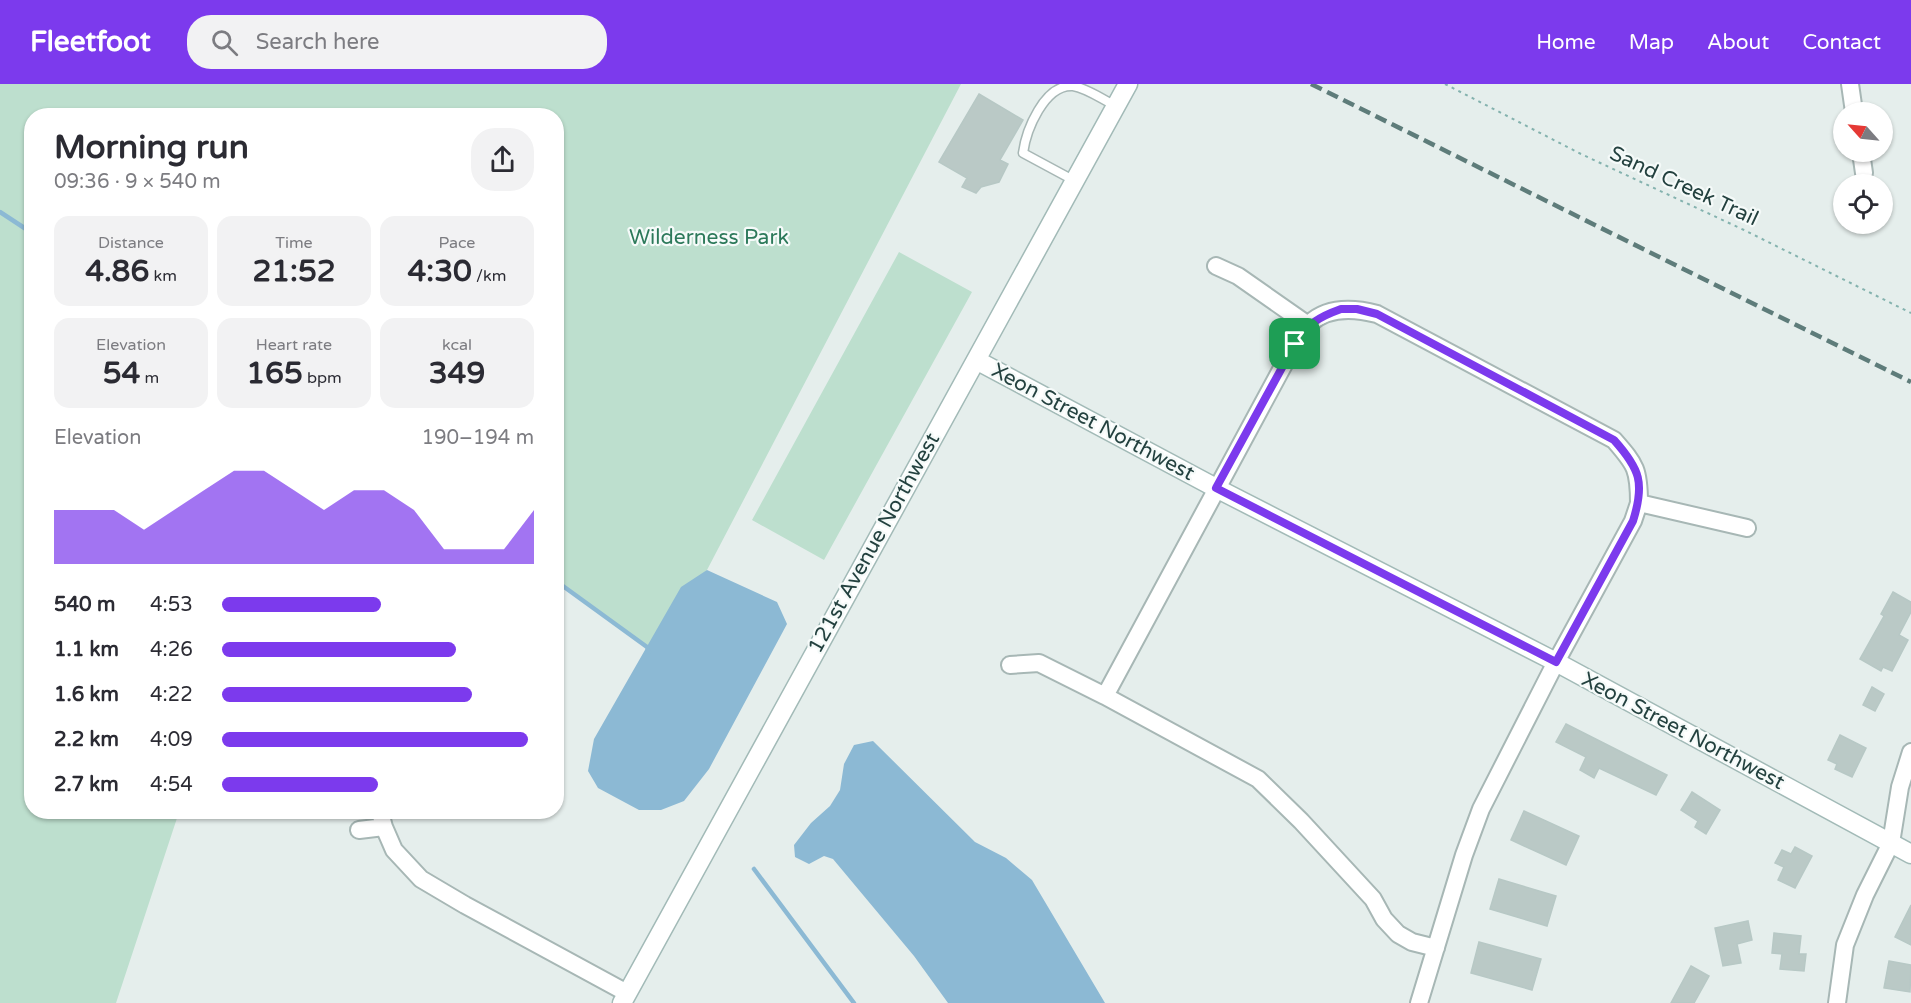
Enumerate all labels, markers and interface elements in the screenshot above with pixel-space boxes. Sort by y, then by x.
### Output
search box [187,15,607,69]
text: Fleetfoot [30,25,151,59]
icon: search [208,26,241,59]
text: Search here [256,29,379,55]
text: Home [1536,30,1596,55]
text: Map [1629,30,1674,55]
text: About [1707,30,1769,55]
text: Contact [1802,30,1881,55]
north arrow [1833,102,1893,162]
map controls [1833,102,1893,234]
text: Morning run [54,128,249,167]
button: share [471,128,534,191]
street label: Sand Creek Trail [1606,141,1762,231]
text: 09:36 · 9 × 540 m [54,170,221,194]
button: locate [1833,174,1893,234]
park label: Wilderness Park [629,225,789,250]
text: Distance [98,233,164,253]
text: Time [275,233,313,253]
text: Pace [439,233,475,253]
text: 4.86 [85,253,149,290]
text: 21:52 [252,253,336,290]
text: 4:30 [408,253,472,290]
text: km [149,266,177,286]
text: /km [472,266,506,286]
pin [1269,318,1320,369]
icon: arrive [1278,327,1311,360]
text: Elevation [96,335,166,355]
text: Heart rate [256,335,332,355]
text: kcal [442,335,472,355]
text: 54 [103,355,140,392]
text: 165 [246,355,303,392]
text: 349 [429,355,485,392]
street label: Xeon Street Northwest [987,358,1199,486]
text: m [140,368,159,388]
text: bpm [303,368,342,388]
text: Elevation [54,426,141,450]
text: 190–194 m [421,426,534,450]
street label: 121st Avenue Northwest [803,428,945,658]
text: 540 m [54,593,115,617]
text: 4:53 [150,593,193,617]
text: 1.1 km [54,638,119,662]
text: 4:26 [150,638,193,662]
street label: Xeon Street Northwest [1577,667,1789,795]
text: 1.6 km [54,683,119,707]
text: 4:22 [150,683,193,707]
text: 2.2 km [54,728,119,752]
text: 4:09 [150,728,193,752]
text: 2.7 km [54,773,119,797]
text: 4:54 [150,773,193,797]

